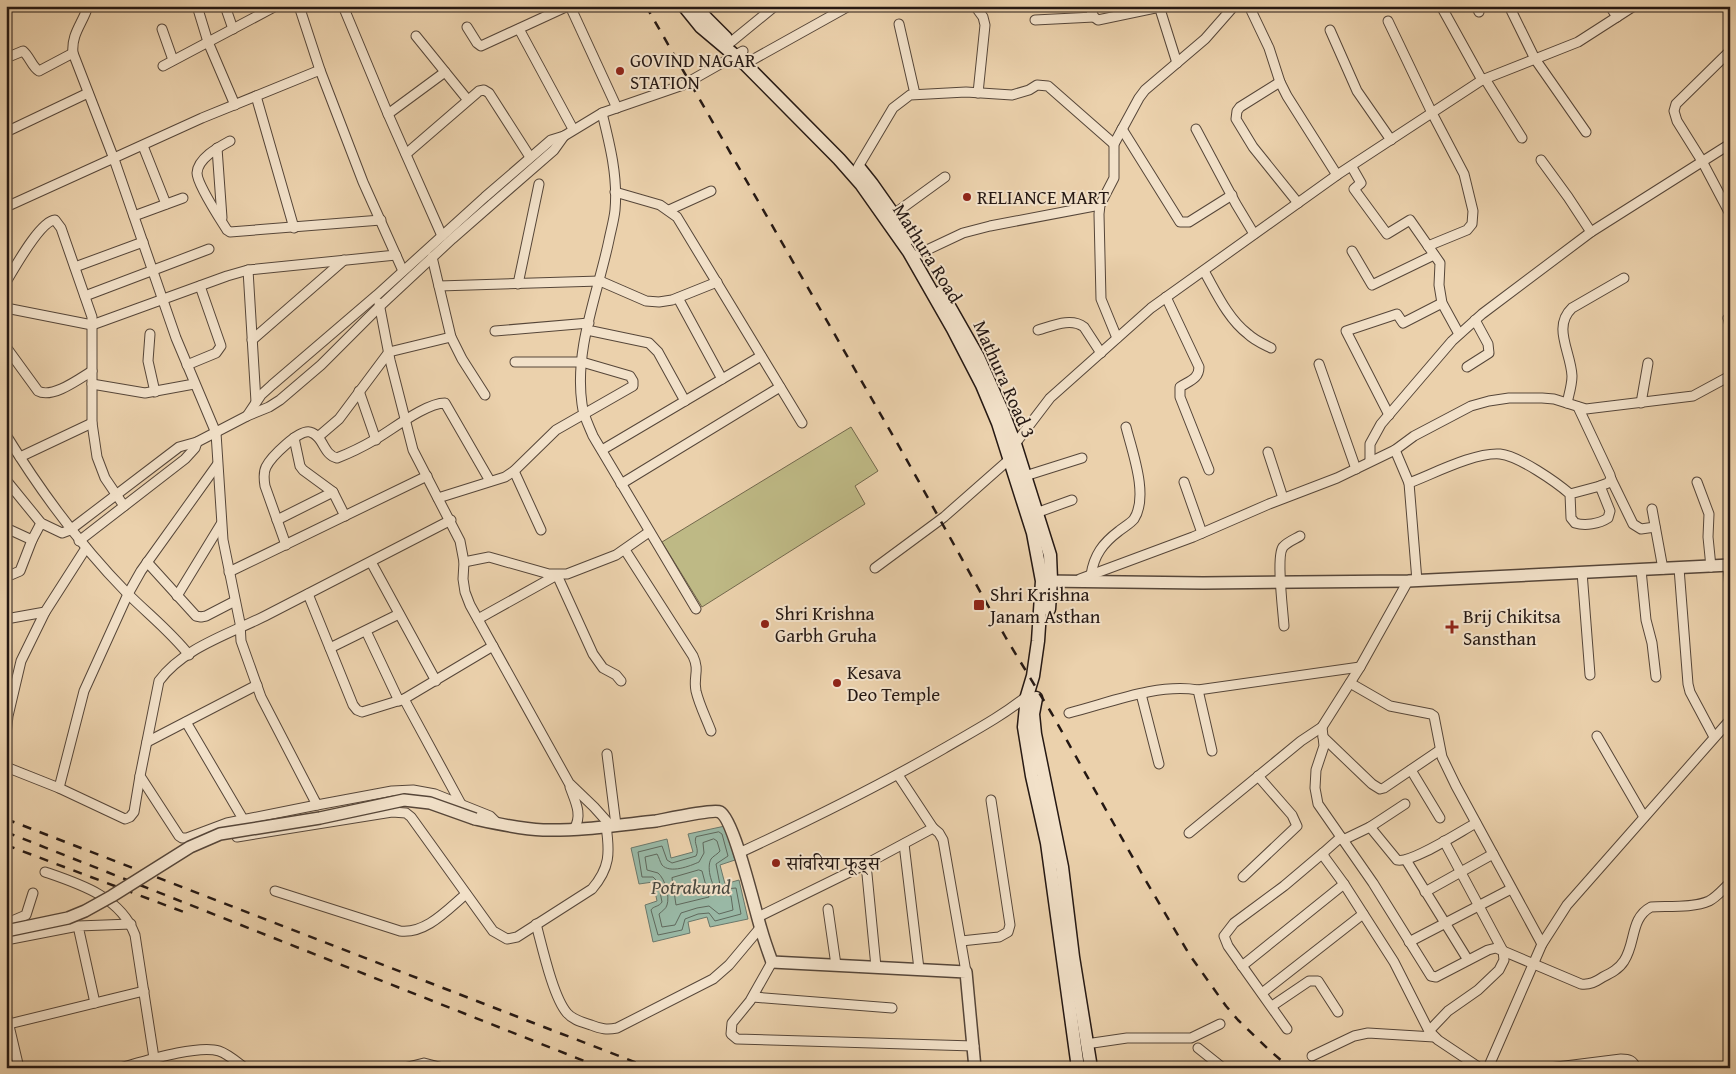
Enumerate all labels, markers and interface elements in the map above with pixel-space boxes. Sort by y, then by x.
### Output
place label: GOVIND NAGAR STATION [630,46,756,96]
marker: GOVIND NAGAR STATION [614,65,626,77]
place label: RELIANCE MART [977,183,1109,211]
marker: RELIANCE MART [961,191,973,203]
street label: Mathura Road [886,198,970,309]
street label: Mathura Road 3 [967,316,1043,442]
place label: Shri Krishna Janam Asthan [988,580,1101,630]
marker: Shri Krishna Janam Asthan [972,598,986,612]
place label: Shri Krishna Garbh Gruha [775,599,877,649]
place label: Brij Chikitsa Sansthan [1463,602,1561,652]
marker: Shri Krishna Garbh Gruha [759,618,771,630]
marker: Brij Chikitsa Sansthan [1445,620,1459,634]
place label: Kesava Deo Temple [847,658,940,708]
marker: Kesava Deo Temple [831,677,843,689]
place label: सांवरिया फूड्स [785,849,881,877]
marker: सांवरिया फूड्स [770,857,782,869]
water label: Potrakund [650,872,731,901]

